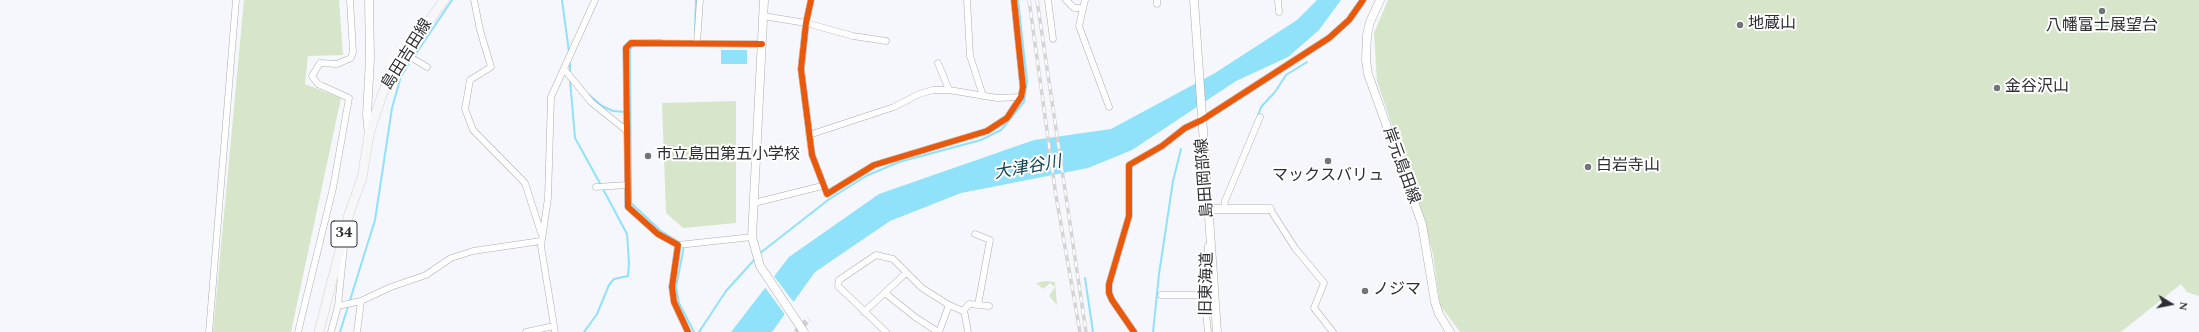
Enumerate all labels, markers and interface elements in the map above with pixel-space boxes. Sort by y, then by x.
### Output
marker: 八幡富士展望台 [2097,6,2107,16]
place label: 地蔵山 [1748,15,1796,35]
street label: 島田吉田線 [379,16,437,94]
place label: 八幡富士展望台 [2046,17,2158,37]
marker: 地蔵山 [1735,20,1745,30]
place label: 金谷沢山 [2005,78,2069,98]
marker: 金谷沢山 [1992,83,2002,93]
street label: 岸元島田線 [1377,125,1423,207]
street label: 島田岡部線 [1194,137,1218,219]
place label: 市立島田第五小学校 [656,146,800,166]
marker: 市立島田第五小学校 [643,151,653,161]
water label: 大津谷川 [993,153,1063,185]
marker: マックスバリュ [1323,156,1333,166]
place label: 白岩寺山 [1596,157,1660,177]
marker: 白岩寺山 [1583,162,1593,172]
place label: マックスバリュ [1272,167,1384,187]
road number: 34 [331,221,357,247]
street label: 旧東海道 [1198,252,1218,316]
place label: ノジマ [1373,281,1421,301]
north arrow [2151,284,2191,324]
marker: ノジマ [1360,286,1370,296]
text: N [2174,300,2192,312]

